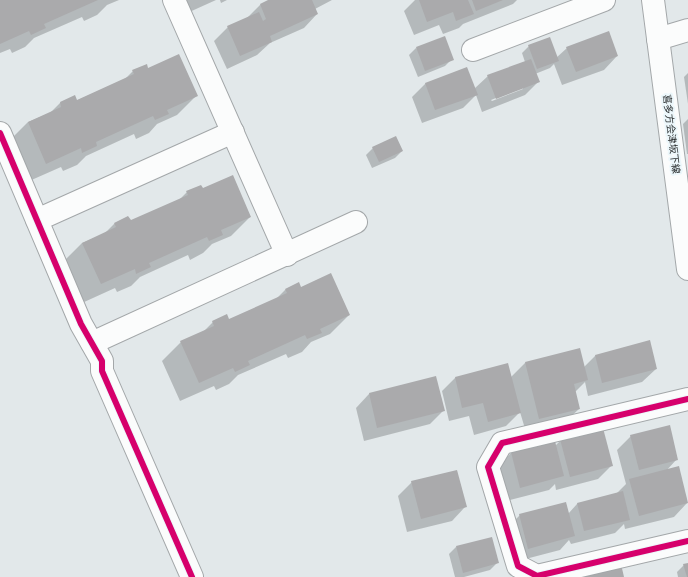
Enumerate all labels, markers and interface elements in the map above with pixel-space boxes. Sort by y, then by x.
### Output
street label: 喜多方会津坂下線 [660,94,682,174]

